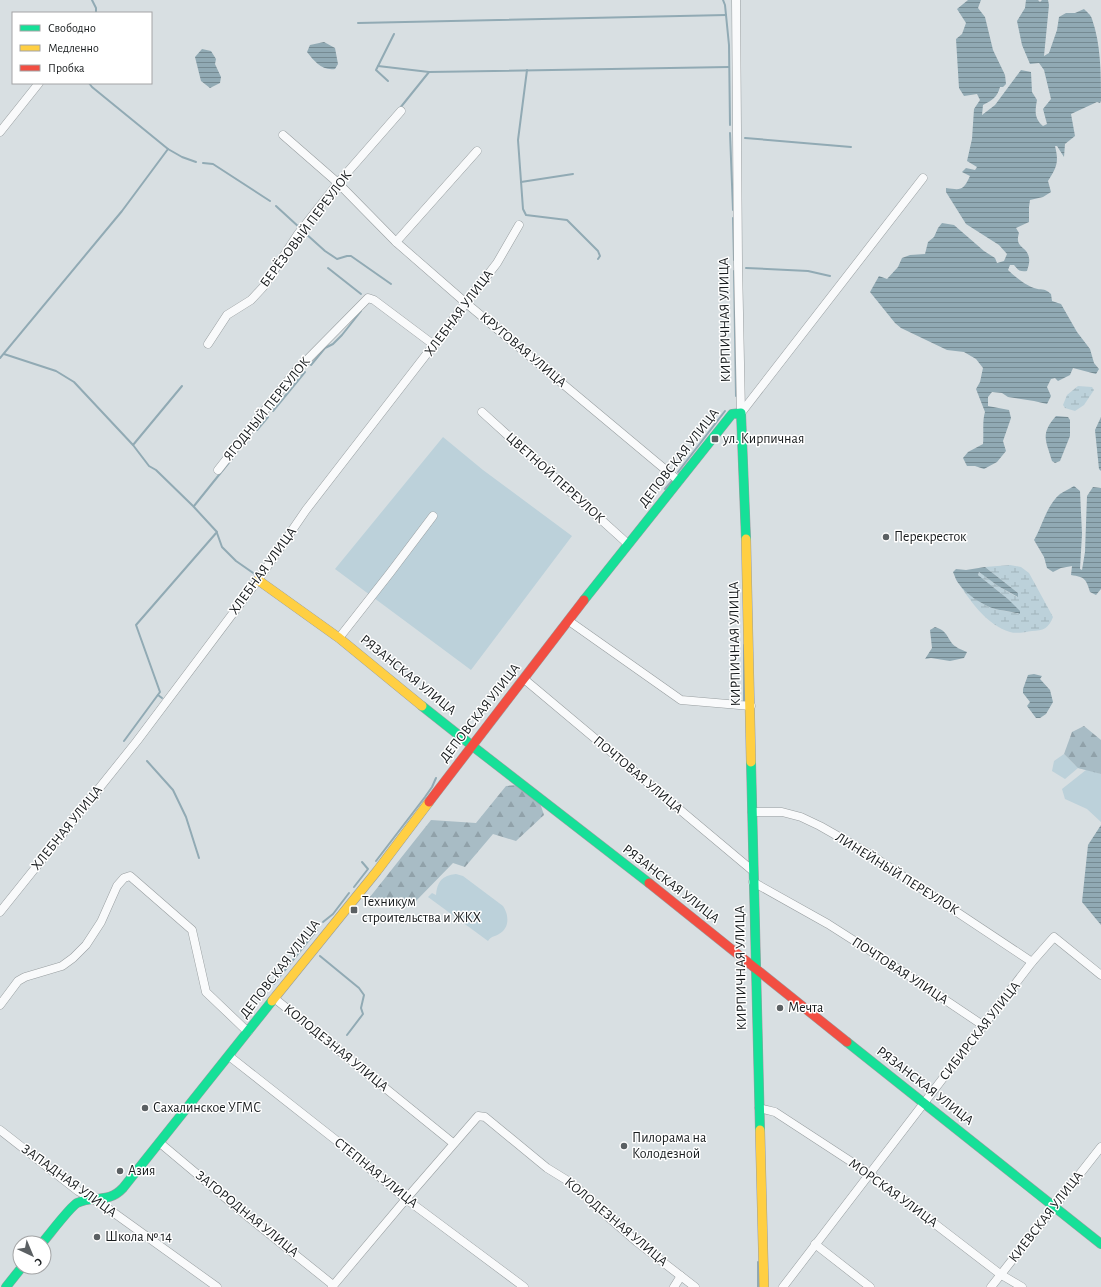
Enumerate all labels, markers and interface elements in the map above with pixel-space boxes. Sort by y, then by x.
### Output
legend [12,12,152,84]
text: Свободно [48,22,96,34]
text: Медленно [48,42,99,54]
text: Пробка [48,62,85,74]
street label: БЕРЁЗОВЫЙ ПЕРЕУЛОК [256,167,354,290]
street label: КИРПИЧНАЯ УЛИЦА [717,257,733,383]
street label: ХЛЕБНАЯ УЛИЦА [422,267,496,359]
street label: КРУГОВАЯ УЛИЦА [477,310,569,390]
street label: ЯГОДНЫЙ ПЕРЕУЛОК [220,354,313,464]
street label: ДЕПОВСКАЯ УЛИЦА [636,406,722,510]
street label: ЦВЕТНОЙ ПЕРЕУЛОК [503,429,608,526]
place label: ул. Кирпичная [722,432,804,446]
marker: ул. Кирпичная [710,434,720,444]
street label: ХЛЕБНАЯ УЛИЦА [227,525,299,617]
place label: Перекресток [894,530,967,544]
marker: Перекресток [881,532,891,542]
street label: КИРПИЧНАЯ УЛИЦА [727,581,743,707]
street label: РЯЗАНСКАЯ УЛИЦА [358,632,458,718]
street label: ДЕПОВСКАЯ УЛИЦА [437,661,523,765]
street label: ПОЧТОВАЯ УЛИЦА [591,734,685,816]
street label: ХЛЕБНАЯ УЛИЦА [29,783,105,873]
street label: ЛИНЕЙНЫЙ ПЕРЕУЛОК [833,829,962,918]
street label: РЯЗАНСКАЯ УЛИЦА [620,842,722,926]
place label: Техникум строительства и ЖКХ [362,895,481,925]
marker: Техникум строительства и ЖКХ [349,905,359,915]
street label: КИРПИЧНАЯ УЛИЦА [733,905,749,1031]
street label: ДЕПОВСКАЯ УЛИЦА [237,917,323,1021]
street label: ПОЧТОВАЯ УЛИЦА [849,935,951,1007]
street label: СИБИРСКАЯ УЛИЦА [937,979,1023,1083]
place label: Мечта [788,1001,824,1015]
street label: КОЛОДЕЗНАЯ УЛИЦА [281,1002,391,1094]
marker: Мечта [775,1003,785,1013]
street label: РЯЗАНСКАЯ УЛИЦА [874,1044,976,1128]
place label: Сахалинское УГМС [153,1101,261,1115]
marker: Сахалинское УГМС [140,1103,150,1113]
place label: Пилорама на Колодезной [632,1131,707,1161]
street label: СТЕПНАЯ УЛИЦА [332,1135,420,1211]
marker: Пилорама на Колодезной [619,1141,629,1151]
street label: ЗАПАДНАЯ УЛИЦА [19,1142,119,1220]
street label: МОРСКАЯ УЛИЦА [846,1156,940,1230]
place label: Азия [128,1164,155,1178]
marker: Азия [115,1166,125,1176]
street label: ЗАГОРОДНАЯ УЛИЦА [193,1168,301,1260]
street label: КИЕВСКАЯ УЛИЦА [1006,1169,1086,1265]
street label: КОЛОДЕЗНАЯ УЛИЦА [562,1175,670,1269]
place label: Школа № 14 [105,1230,172,1244]
marker: Школа № 14 [92,1232,102,1242]
north arrow [12,1235,52,1275]
text: С [33,1256,45,1268]

